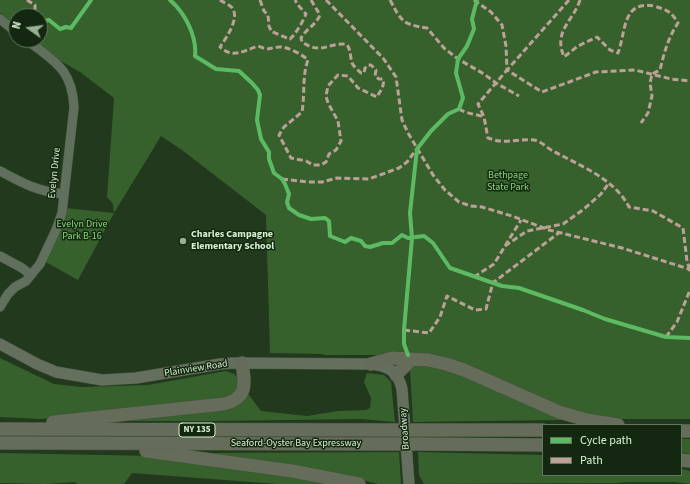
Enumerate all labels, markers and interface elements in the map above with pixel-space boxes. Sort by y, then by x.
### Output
north arrow [8,8,48,48]
text: N [9,20,25,31]
street label: Evelyn Drive [46,147,64,199]
park label: Bethpage State Park [487,170,529,194]
park label: Evelyn Drive Park B-16 [56,219,108,242]
place label: Charles Campagne Elementary School [191,229,274,252]
marker: Charles Campagne Elementary School [178,236,188,246]
street label: Plainview Road [163,358,229,380]
street label: Broadway [398,408,412,450]
road number: NY 135 [179,423,215,437]
legend [542,424,682,476]
text: Cycle path [580,432,632,449]
street label: Seaford-Oyster Bay Expressway [231,438,361,450]
text: Path [580,452,603,469]

